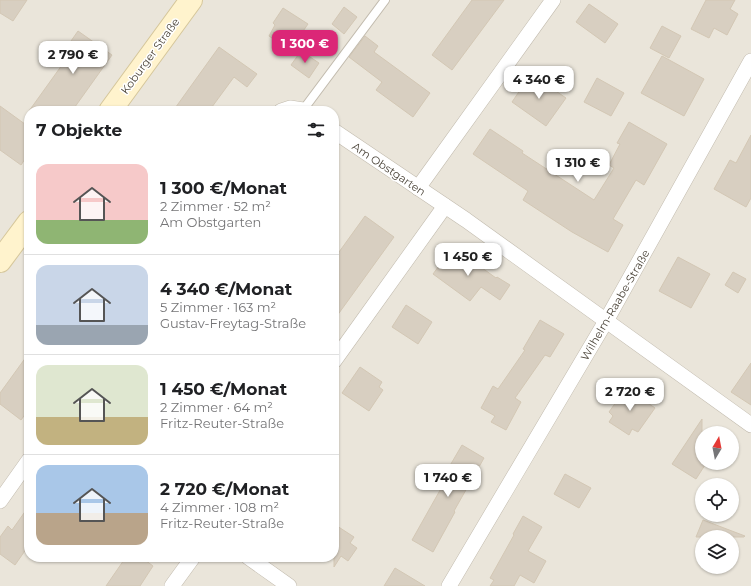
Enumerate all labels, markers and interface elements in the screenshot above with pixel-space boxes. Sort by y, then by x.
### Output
street label: Koburger Straße [118,15,183,97]
pin: 1 300 € [268,30,342,64]
text: 1 300 € [281,35,329,51]
pin: 2 790 € [36,41,110,75]
text: 2 790 € [48,46,98,62]
pin: 4 340 € [502,66,576,100]
text: 4 340 € [513,71,565,87]
icon: filters [305,119,327,141]
text: 7 Objekte [36,120,122,140]
street label: Am Obstgarten [350,139,428,199]
pin: 1 310 € [541,149,615,183]
text: 1 310 € [556,154,600,170]
text: 1 300 €/Monat [160,178,287,198]
icon: home [68,180,116,228]
text: 2 Zimmer · 52 m² [160,198,271,214]
text: Am Obstgarten [160,214,261,230]
pin: 1 450 € [431,243,505,277]
street label: Wilhelm-Raabe-Straße [578,247,653,363]
text: 1 450 € [444,248,492,264]
text: 4 340 €/Monat [160,279,292,299]
icon: home [68,281,116,329]
text: 5 Zimmer · 163 m² [160,299,276,315]
text: Gustav-Freytag-Straße [160,315,306,331]
pin: 2 720 € [593,378,667,412]
text: 1 450 €/Monat [160,379,287,399]
icon: home [68,381,116,429]
text: 2 720 € [605,383,655,399]
text: 2 Zimmer · 64 m² [160,399,273,415]
text: Fritz-Reuter-Straße [160,415,284,431]
north arrow [695,426,739,470]
map controls [695,426,739,574]
pin: 1 740 € [411,464,485,498]
text: 1 740 € [424,469,472,485]
button: locate [695,478,739,522]
text: 2 720 €/Monat [160,479,289,499]
icon: home [68,481,116,529]
text: 4 Zimmer · 108 m² [160,499,279,515]
text: Fritz-Reuter-Straße [160,515,284,531]
button: layers [695,530,739,574]

